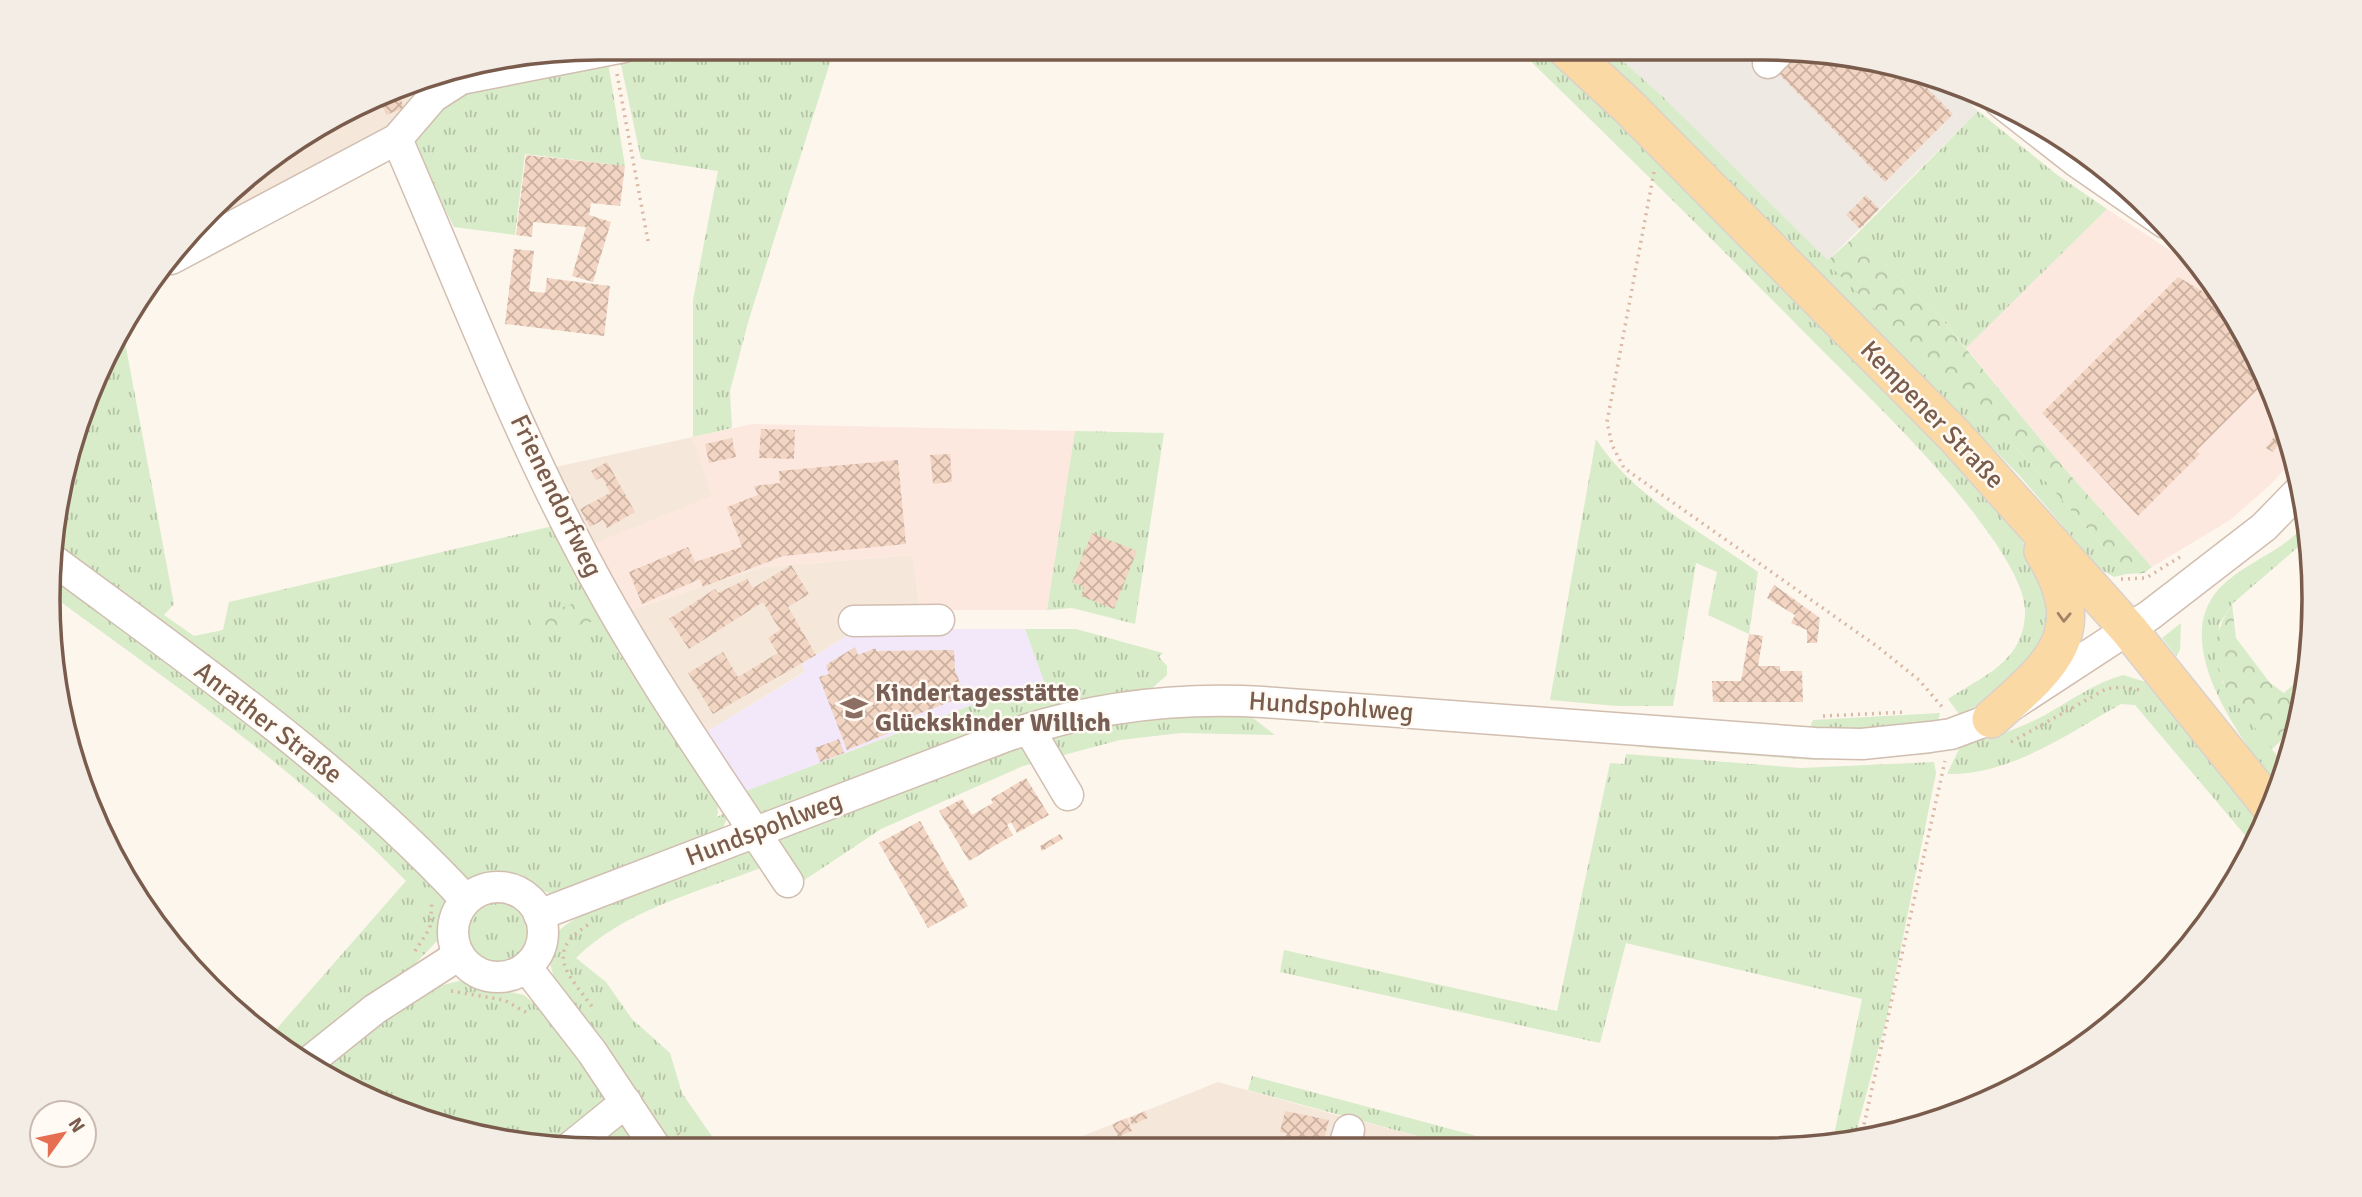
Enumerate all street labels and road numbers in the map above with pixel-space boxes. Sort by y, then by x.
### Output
street label: Kempener Straße [1853,334,2011,496]
street label: Frienendorfweg [503,410,609,582]
street label: Anrather Straße [187,655,349,791]
street label: Hundspohlweg [1247,685,1415,729]
street label: Hundspohlweg [681,784,847,874]

